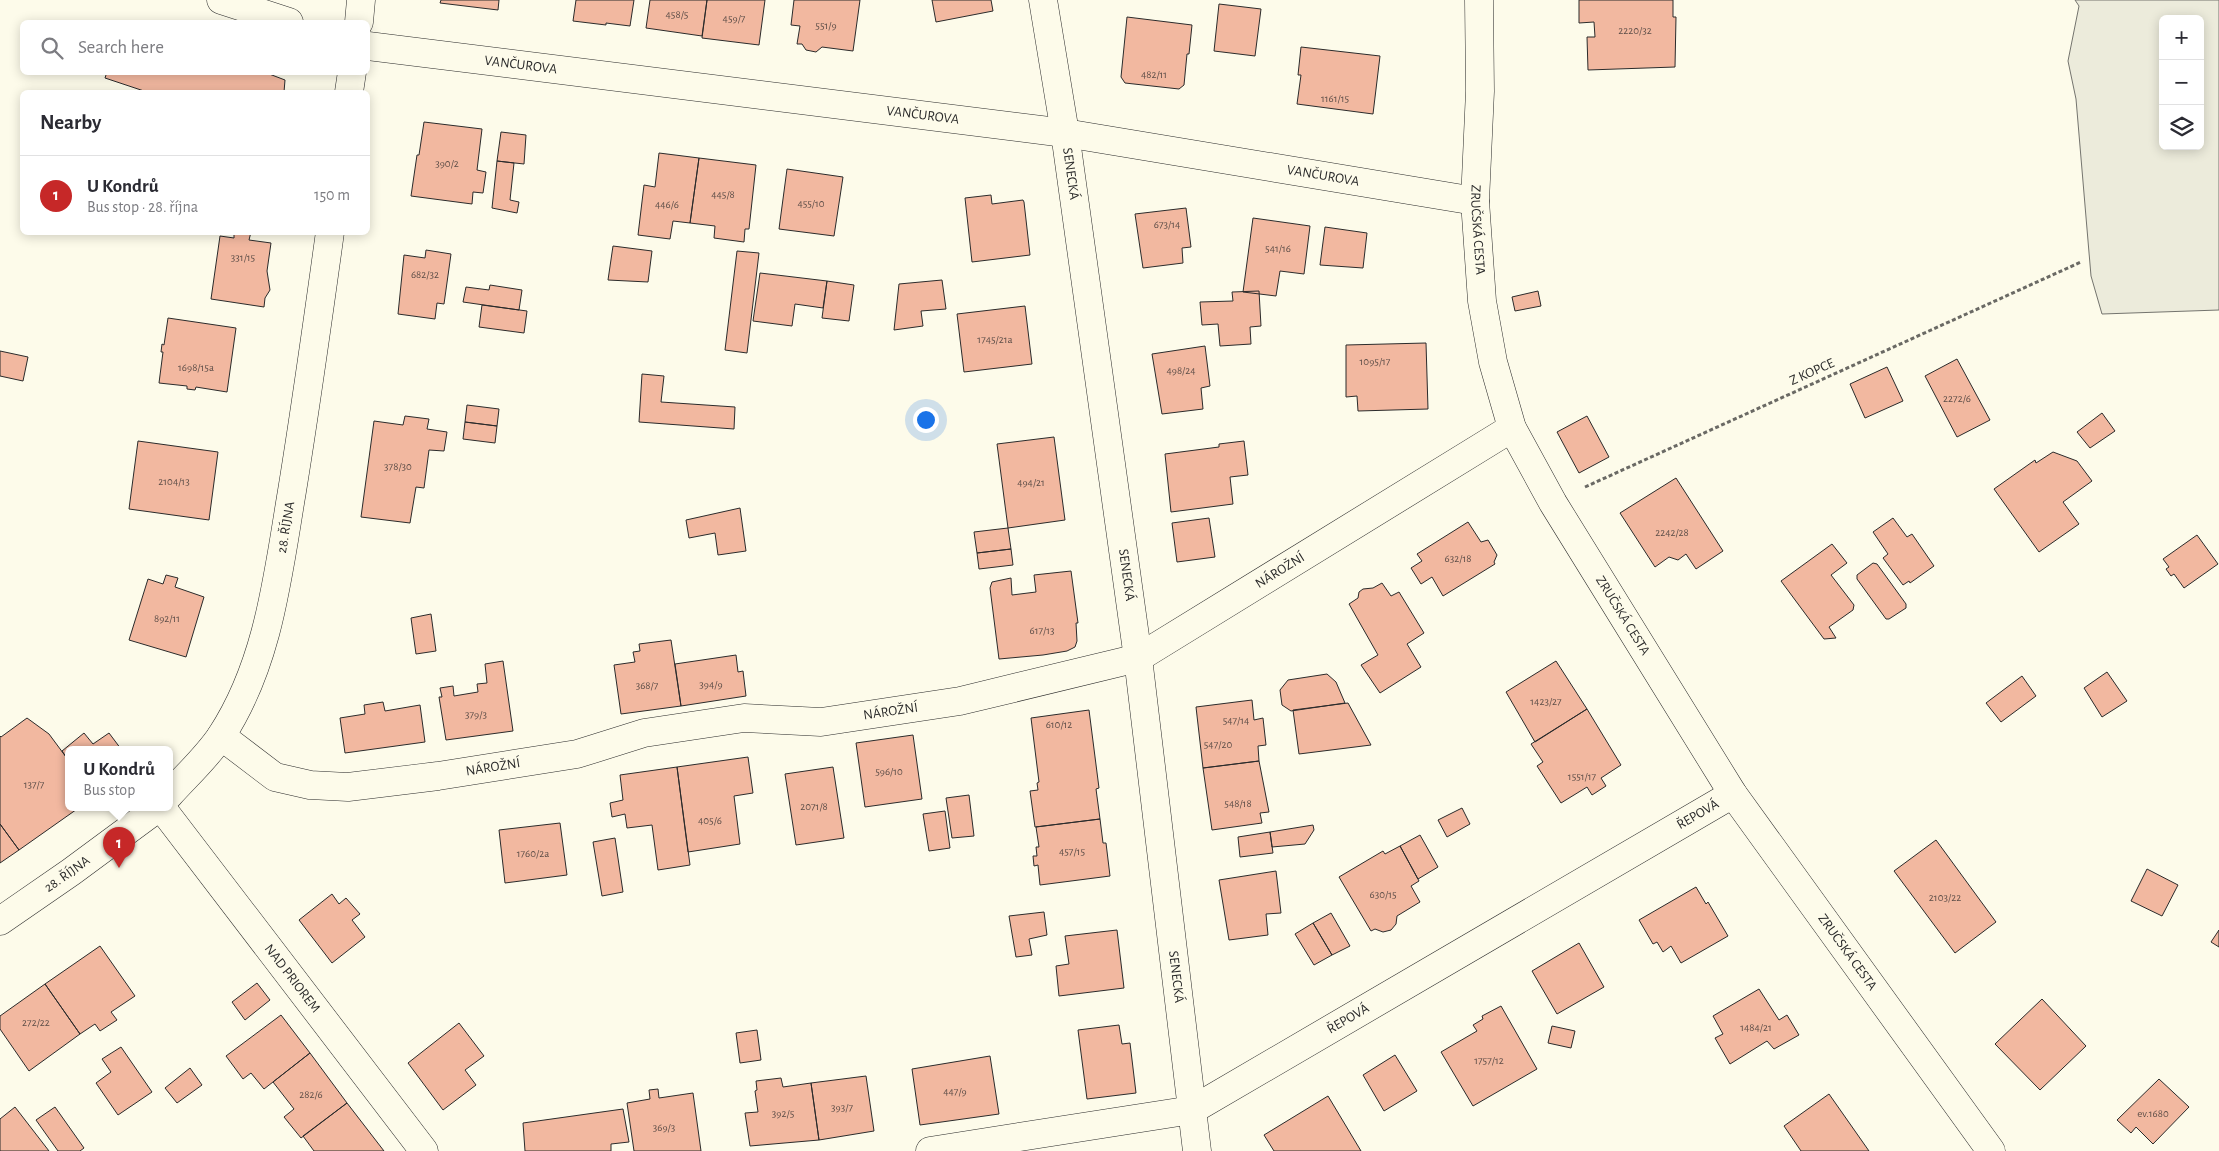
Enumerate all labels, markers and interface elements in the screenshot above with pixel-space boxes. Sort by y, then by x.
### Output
house number: 458/5 [666,9,689,20]
house number: 459/7 [723,13,746,24]
map controls [2159,15,2204,150]
button: + [2159,15,2204,60]
search box [20,20,370,75]
house number: 551/9 [815,20,837,31]
house number: 2220/32 [1618,25,1652,36]
icon: search [38,34,66,62]
text: Search here [78,38,164,57]
street label: VANČUROVA [484,54,558,77]
button: − [2159,60,2204,105]
house number: 482/11 [1141,69,1167,80]
house number: 1161/15 [1321,93,1349,104]
street label: VANČUROVA [886,104,960,127]
button: layers [2159,105,2204,150]
text: Nearby [40,112,101,133]
street label: SENECKÁ [1060,147,1084,201]
house number: 390/2 [435,158,459,169]
street label: VANČUROVA [1286,163,1360,189]
text: U Kondrů [87,177,159,196]
street label: ZRUČSKÁ CESTA [1468,184,1488,275]
text: 1 [53,187,59,203]
text: 150 m [314,187,350,203]
house number: 445/8 [711,189,735,200]
house number: 455/10 [797,198,825,209]
text: Bus stop · 28. října [87,199,198,215]
house number: 446/6 [655,199,679,210]
house number: 673/14 [1154,219,1180,230]
house number: 541/16 [1265,243,1291,254]
house number: 331/15 [231,252,256,263]
house number: 682/32 [411,269,439,280]
house number: 1745/21a [977,334,1013,345]
house number: 1095/17 [1360,356,1391,367]
street label: Z KOPCE [1788,356,1837,388]
house number: 1698/15a [178,362,214,373]
house number: 498/24 [1166,365,1196,376]
house number: 2272/6 [1943,393,1971,404]
your location [913,407,939,433]
house number: 378/30 [384,461,412,472]
house number: 2104/13 [158,476,190,487]
house number: 494/21 [1017,477,1045,488]
street label: 28. ŘÍJNA [275,500,297,554]
house number: 2242/28 [1655,527,1689,538]
street label: SENECKÁ [1116,548,1140,602]
street label: NÁROŽNÍ [1253,548,1307,591]
house number: 632/18 [1445,553,1471,564]
street label: ZRUČSKÁ CESTA [1593,574,1652,658]
house number: 892/11 [154,613,180,624]
house number: 617/13 [1029,625,1055,636]
house number: 394/9 [699,679,723,690]
house number: 368/7 [636,680,659,691]
house number: 1423/27 [1530,696,1562,707]
street label: NÁROŽNÍ [862,697,919,723]
house number: 379/3 [465,709,487,720]
house number: 547/14 [1223,715,1249,726]
house number: 610/12 [1046,719,1072,730]
house number: 547/20 [1204,739,1232,750]
popup [65,746,173,811]
street label: NÁROŽNÍ [465,753,521,779]
text: U Kondrů [83,760,155,779]
house number: 596/10 [875,766,903,777]
house number: 1551/17 [1568,771,1597,782]
house number: 137/7 [24,779,45,790]
text: Bus stop [83,782,135,798]
street label: ŘEPOVÁ [1673,794,1721,832]
house number: 548/18 [1224,798,1252,809]
house number: 2071/8 [800,801,828,812]
house number: 405/6 [698,815,722,826]
pin: 1 [103,827,135,868]
house number: 457/15 [1059,846,1085,857]
house number: 1760/2a [517,848,549,859]
street label: 28. ŘÍJNA [42,853,93,895]
house number: 630/15 [1369,889,1397,900]
house number: 2103/22 [1929,892,1961,903]
street label: ZRUČSKÁ CESTA [1815,912,1880,993]
street label: NAD PRIOREM [262,942,323,1015]
street label: SENECKÁ [1166,950,1189,1004]
street label: ŘEPOVÁ [1324,999,1372,1036]
house number: 272/22 [22,1017,50,1028]
house number: 1484/21 [1740,1022,1772,1033]
house number: 1757/12 [1474,1055,1504,1066]
house number: 447/9 [943,1086,967,1097]
house number: 282/6 [299,1089,323,1100]
house number: 393/7 [831,1102,853,1113]
house number: 392/5 [772,1108,795,1119]
house number: ev.1680 [2137,1108,2169,1119]
house number: 369/3 [653,1122,676,1133]

